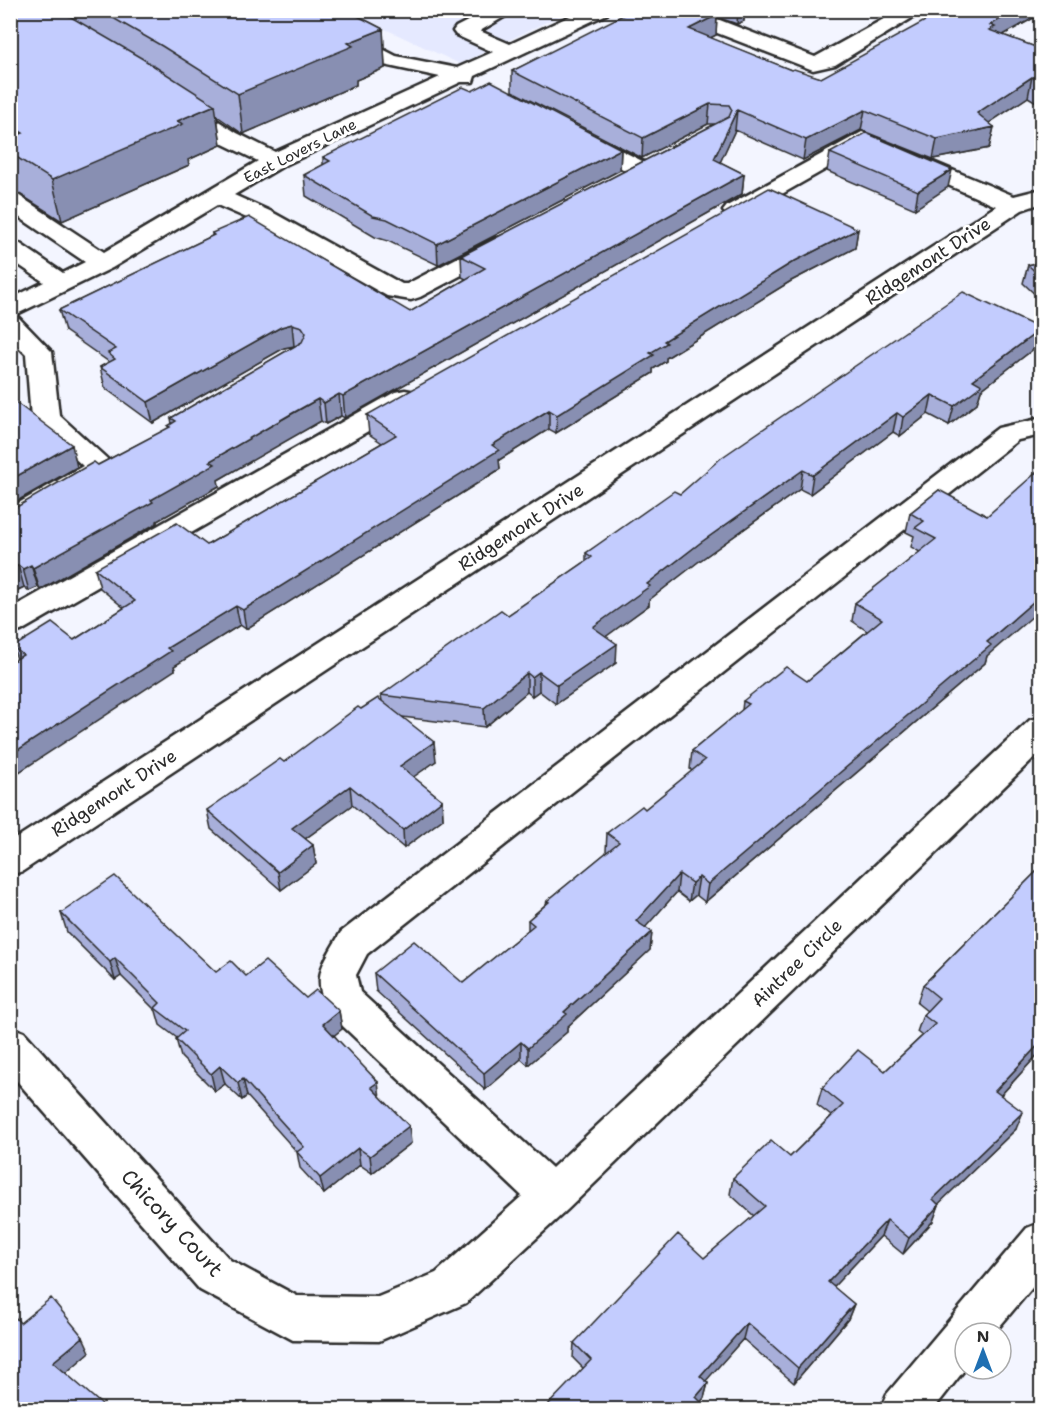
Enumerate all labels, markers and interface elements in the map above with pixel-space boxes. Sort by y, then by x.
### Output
street label: East Lovers Lane [240,114,360,188]
street label: Ridgemont Drive [861,212,995,310]
street label: Ridgemont Drive [454,478,588,576]
street label: Ridgemont Drive [47,744,181,842]
street label: Aintree Circle [746,914,848,1012]
street label: Chicory Court [115,1163,229,1283]
north arrow [953,1321,1013,1381]
text: N [977,1326,989,1347]

